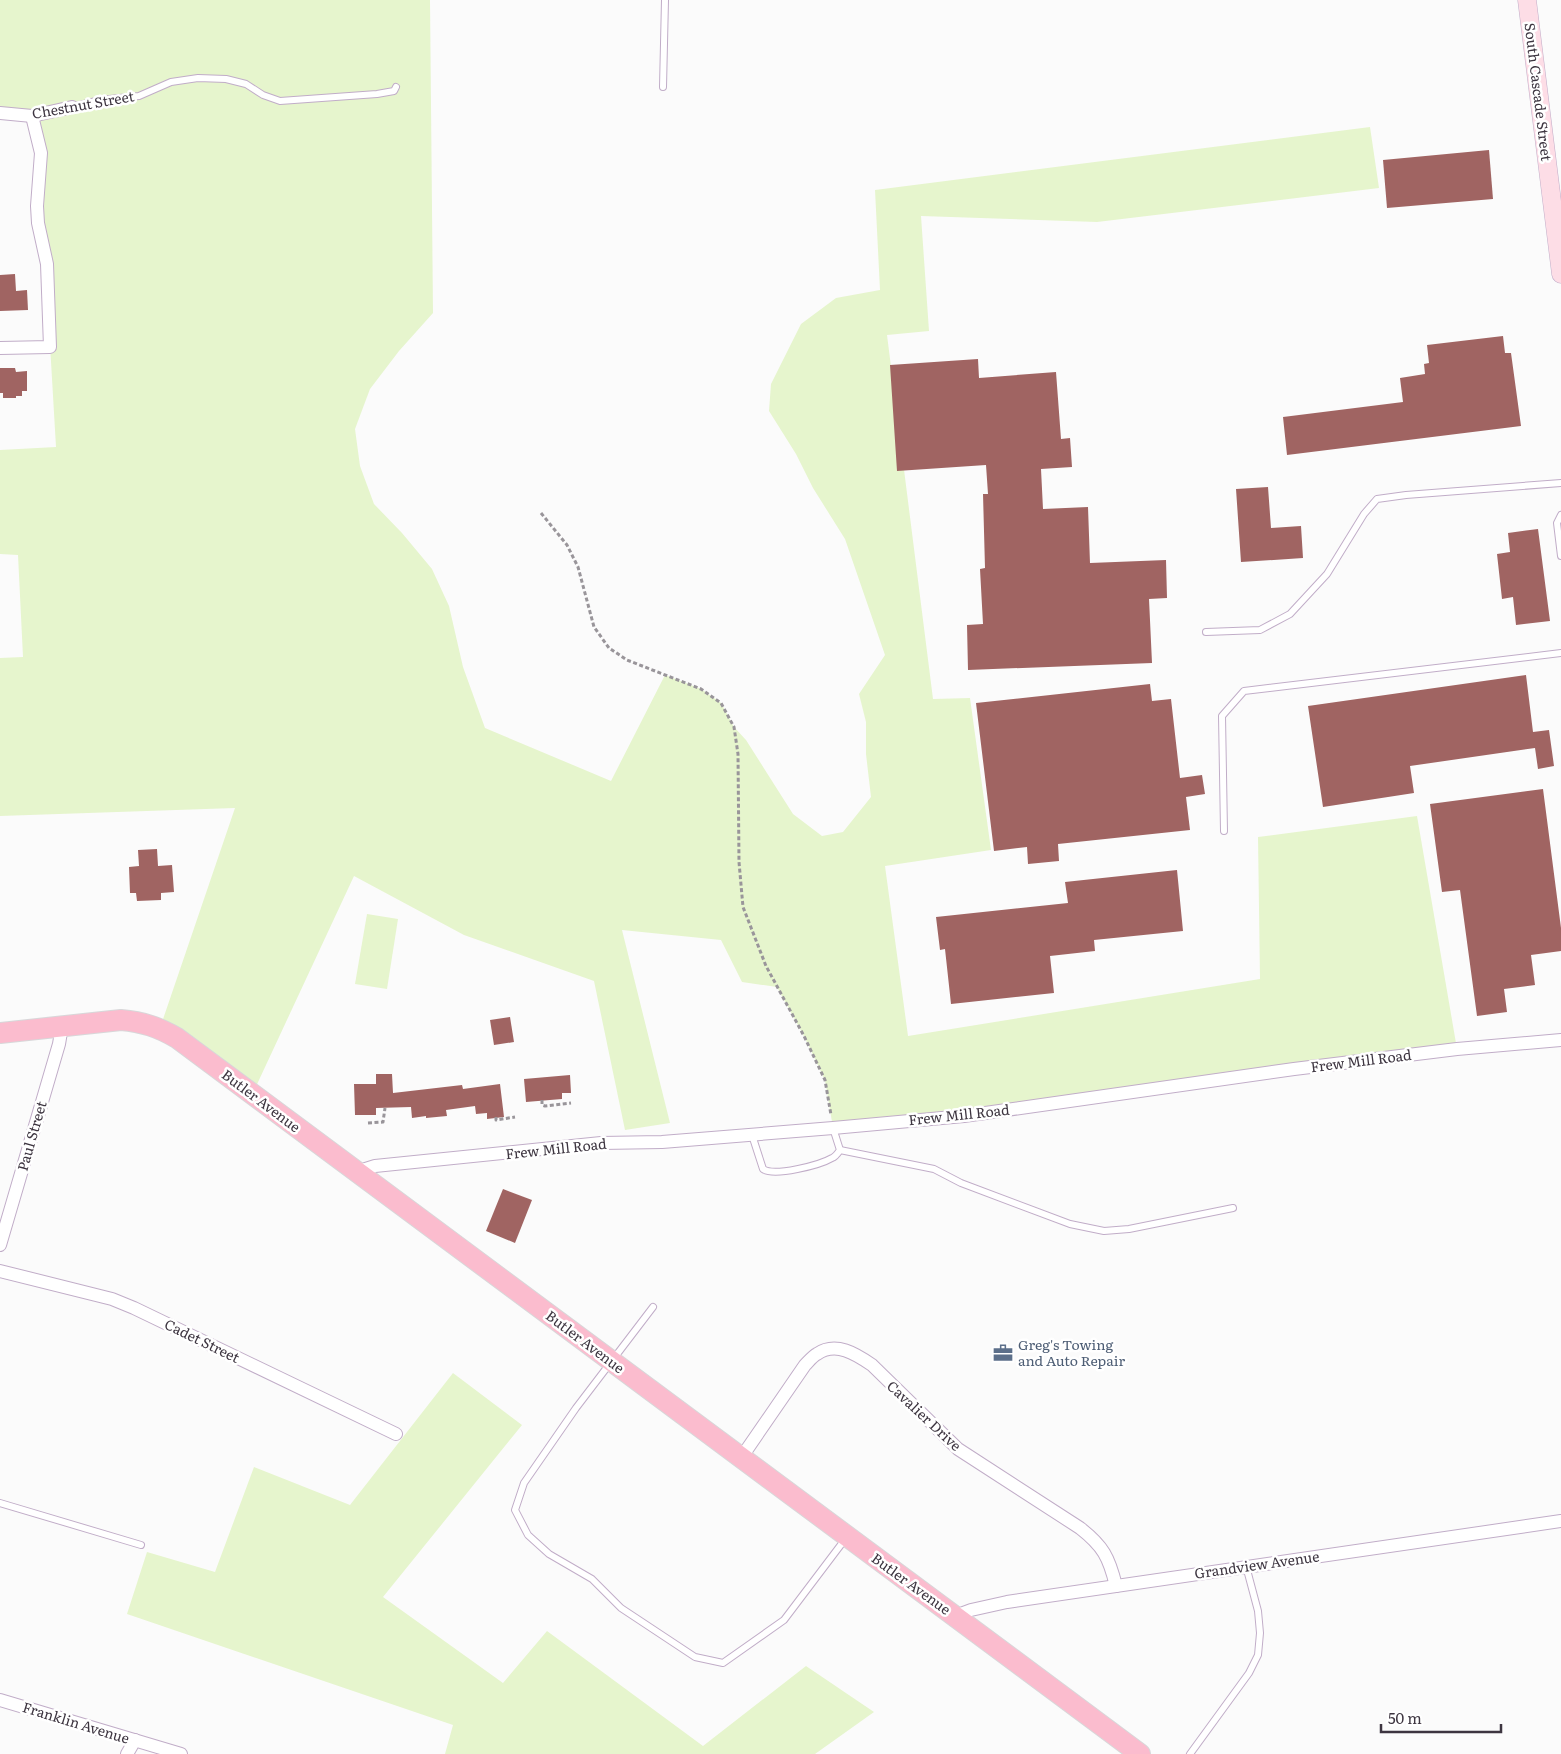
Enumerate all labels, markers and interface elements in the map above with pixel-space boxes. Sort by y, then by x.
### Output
street label: South Cascade Street [1521,22,1557,162]
street label: Chestnut Street [30,85,136,123]
street label: Frew Mill Road [1309,1044,1413,1076]
street label: Butler Avenue [218,1064,305,1136]
street label: Paul Street [11,1098,51,1173]
street label: Frew Mill Road [907,1099,1011,1129]
street label: Frew Mill Road [504,1133,608,1163]
street label: Butler Avenue [542,1305,629,1377]
street label: Cadet Street [162,1313,244,1367]
place label: Greg's Towing and Auto Repair [1018,1334,1125,1370]
office icon: Greg's Towing and Auto Repair [992,1342,1014,1364]
street label: Cavalier Drive [883,1376,966,1455]
street label: Grandview Avenue [1193,1545,1321,1583]
street label: Butler Avenue [868,1548,955,1619]
street label: Franklin Avenue [20,1696,132,1748]
scale bar [1381,1702,1501,1734]
text: 50 m [1388,1706,1422,1729]

